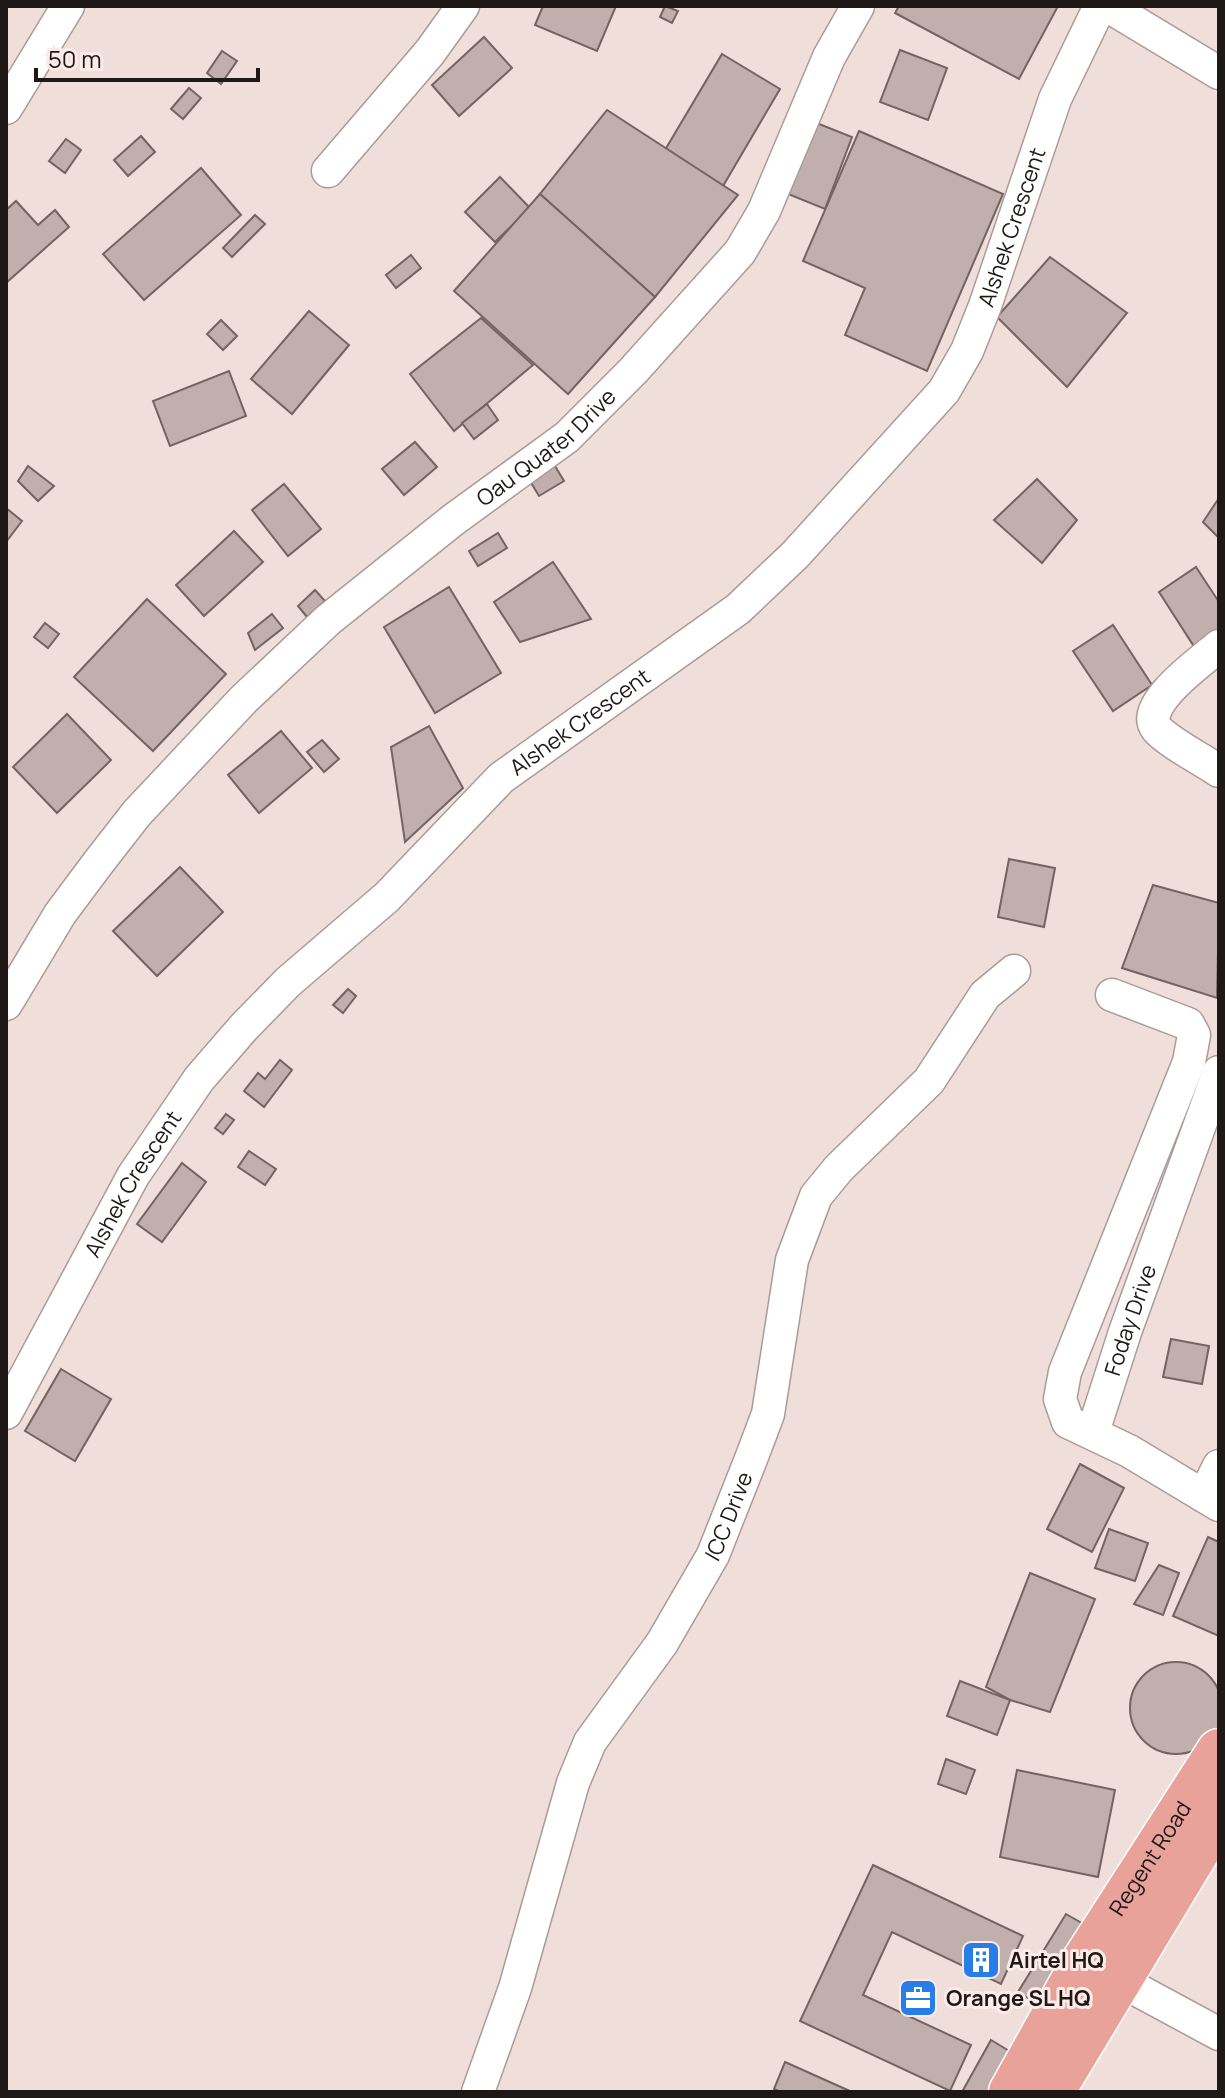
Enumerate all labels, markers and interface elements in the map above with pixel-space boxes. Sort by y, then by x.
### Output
scale bar [36,32,258,82]
text: 50 m [48,42,102,75]
street label: Alshek Crescent [971,144,1052,311]
street label: Oau Quater Drive [470,382,622,513]
street label: Alshek Crescent [504,661,656,782]
street label: Alshek Crescent [77,1104,188,1262]
street label: Foday Drive [1097,1260,1163,1379]
street label: ICC Drive [698,1467,760,1566]
street label: Regent Road [1102,1795,1198,1921]
building icon: Airtel HQ [960,1939,1002,1981]
place label: Airtel HQ [1009,1945,1104,1975]
office icon: Orange SL HQ [897,1977,939,2019]
place label: Orange SL HQ [946,1983,1090,2013]

